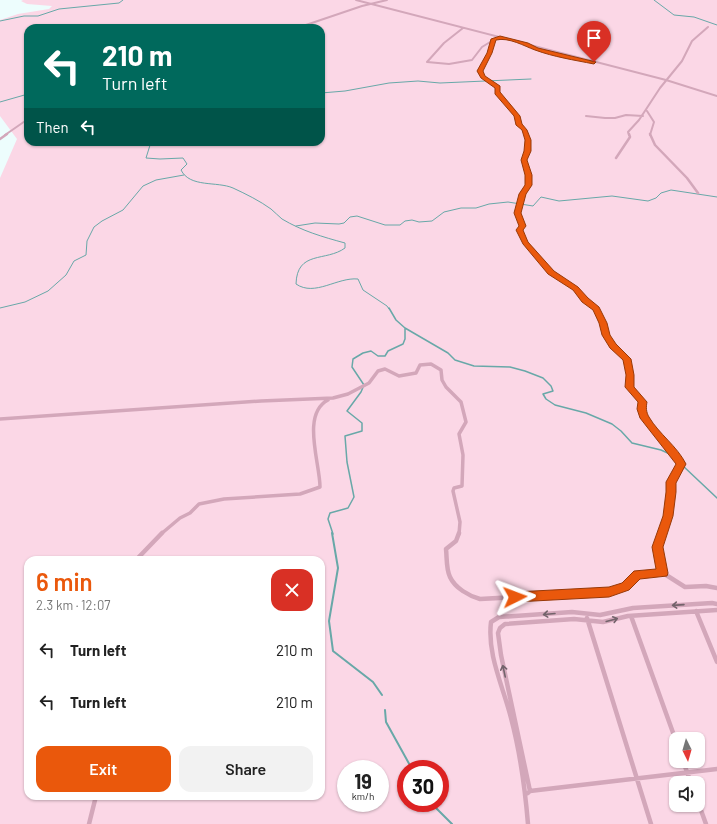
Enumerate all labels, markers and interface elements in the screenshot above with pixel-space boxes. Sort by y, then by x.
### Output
pin [577,21,611,62]
icon: arrive [583,27,605,49]
text: 210 m [102,38,172,72]
icon: left [36,40,88,92]
text: Turn left [102,72,168,94]
icon: left [77,116,99,138]
text: Then [36,118,69,136]
text: 6 min [36,567,93,596]
button: close [271,569,313,611]
position arrow [494,576,536,618]
text: 2.3 km · 12:07 [36,597,111,613]
one-way arrow [672,601,685,608]
one-way arrow [543,610,556,617]
one-way arrow [605,616,618,623]
icon: left [36,639,58,661]
text: Turn left [70,641,126,659]
text: 210 m [276,641,313,659]
one-way arrow [500,665,508,678]
icon: left [36,691,58,713]
text: Turn left [70,693,126,711]
text: 210 m [276,693,313,711]
north arrow [669,732,705,768]
map controls [669,732,705,812]
button: Exit [36,746,171,792]
button: Share [179,746,313,792]
speed limit sign: 30 [397,760,449,812]
text: 19 [354,769,372,793]
button: sound [669,776,705,812]
text: km/h [352,790,374,802]

